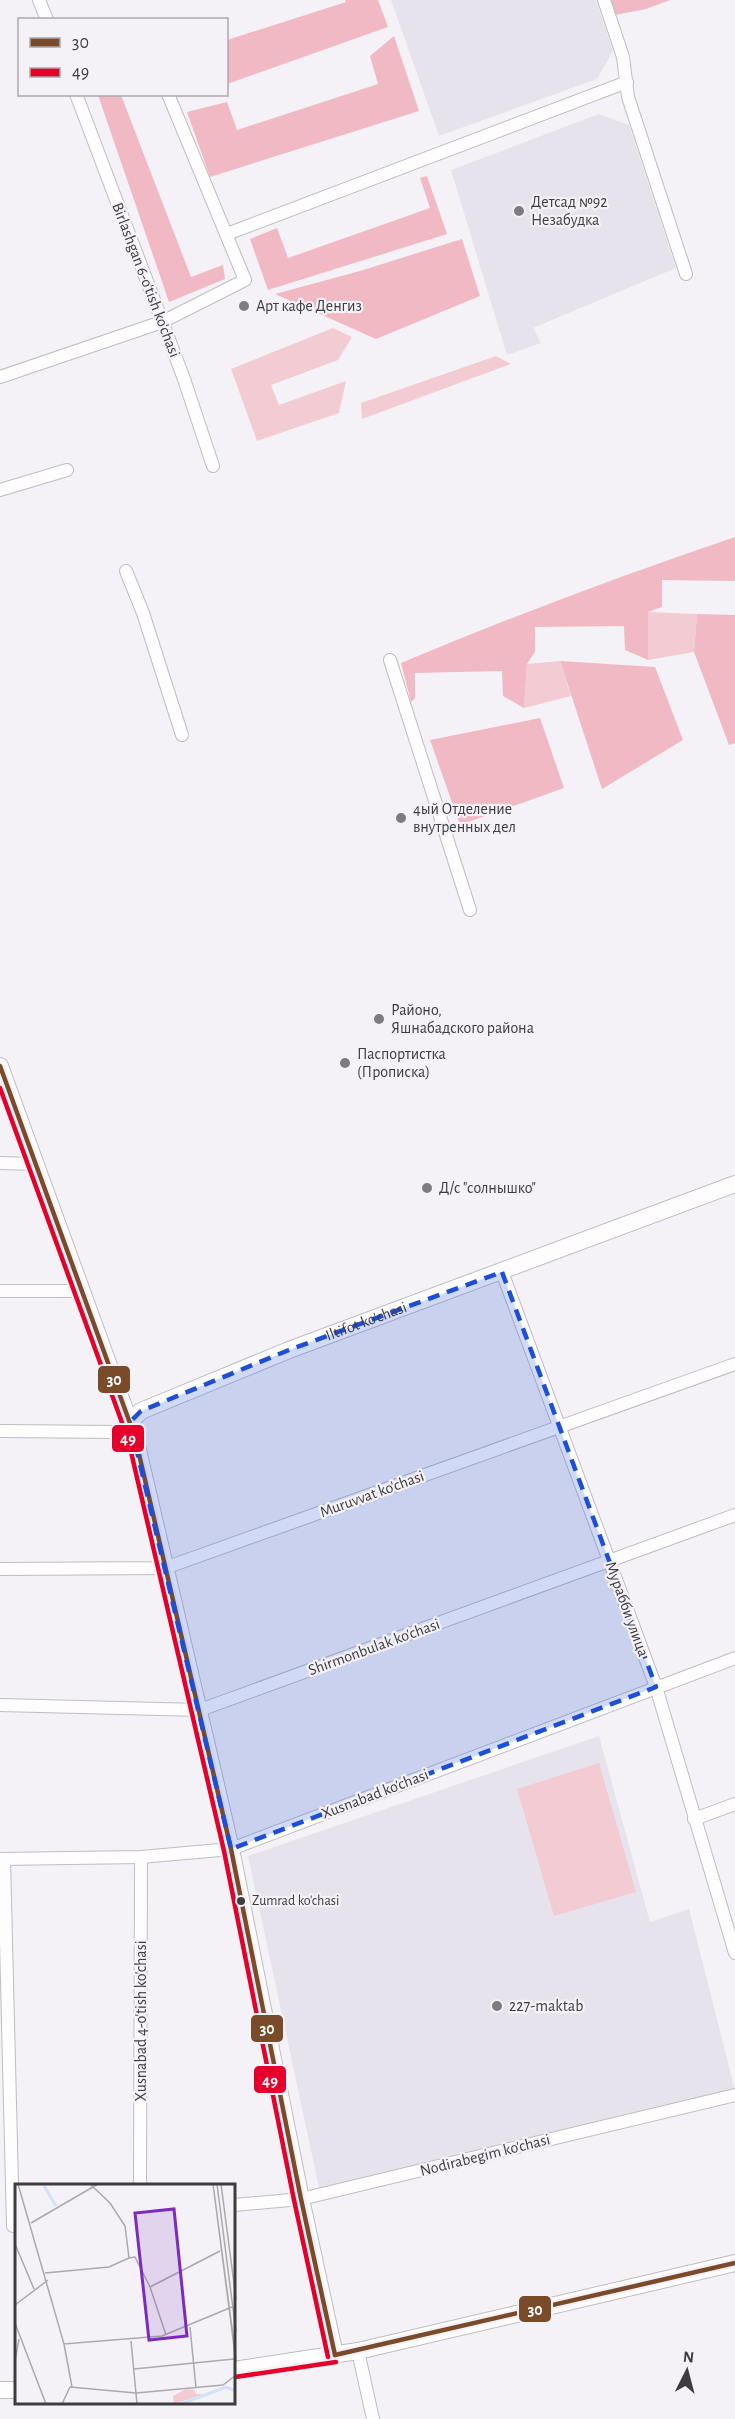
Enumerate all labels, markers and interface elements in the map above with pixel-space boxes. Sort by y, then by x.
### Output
legend [18,18,228,96]
text: 30 [72,34,89,52]
text: 49 [72,64,89,82]
place label: Детсад №92 Незабудка [531,194,607,229]
street label: Birlashgan 6-o'tish ko'chasi [109,200,183,360]
marker: Детсад №92 Незабудка [512,204,526,218]
place label: Арт кафе Денгиз [256,298,362,314]
marker: Арт кафе Денгиз [237,299,251,313]
place label: 4ый Отделение внутренных дел [413,801,516,836]
marker: 4ый Отделение внутренных дел [394,811,408,825]
place label: Районо, Яшнабадского района [391,1002,534,1036]
marker: Районо, Яшнабадского района [372,1012,386,1026]
place label: Паспортистка (Прописка) [357,1046,446,1080]
marker: Паспортистка (Прописка) [338,1056,352,1070]
place label: Д/с "солнышко" [439,1180,536,1196]
marker: Д/с "солнышко" [420,1181,434,1195]
street label: Iltifot ko'chasi [323,1299,409,1344]
line badge: 30 [97,1365,131,1394]
text: 30 [106,1372,122,1388]
line badge: 49 [111,1424,145,1453]
text: 49 [120,1431,136,1447]
street label: Muruvvat ko'chasi [318,1468,426,1520]
street label: Мурабби улица [601,1559,652,1659]
street label: Shirmonbulak ko'chasi [306,1616,442,1678]
street label: Xusnabad ko'chasi [319,1766,431,1822]
place label: Zumrad ko'chasi [252,1894,339,1908]
marker: Zumrad ko'chasi [235,1895,247,1907]
street label: Xusnabad 4-o'tish ko'chasi [133,1940,149,2102]
place label: 227-maktab [509,1998,583,2014]
marker: 227-maktab [490,1999,504,2013]
line badge: 30 [250,2014,284,2043]
text: 30 [259,2021,275,2037]
line badge: 49 [253,2065,287,2094]
text: 49 [262,2073,278,2089]
street label: Nodirabegim ko'chasi [418,2131,552,2179]
inset map [15,2184,236,2404]
line badge: 30 [518,2295,552,2323]
text: 30 [527,2302,543,2318]
north arrow [657,2341,717,2401]
text: N [682,2349,695,2366]

